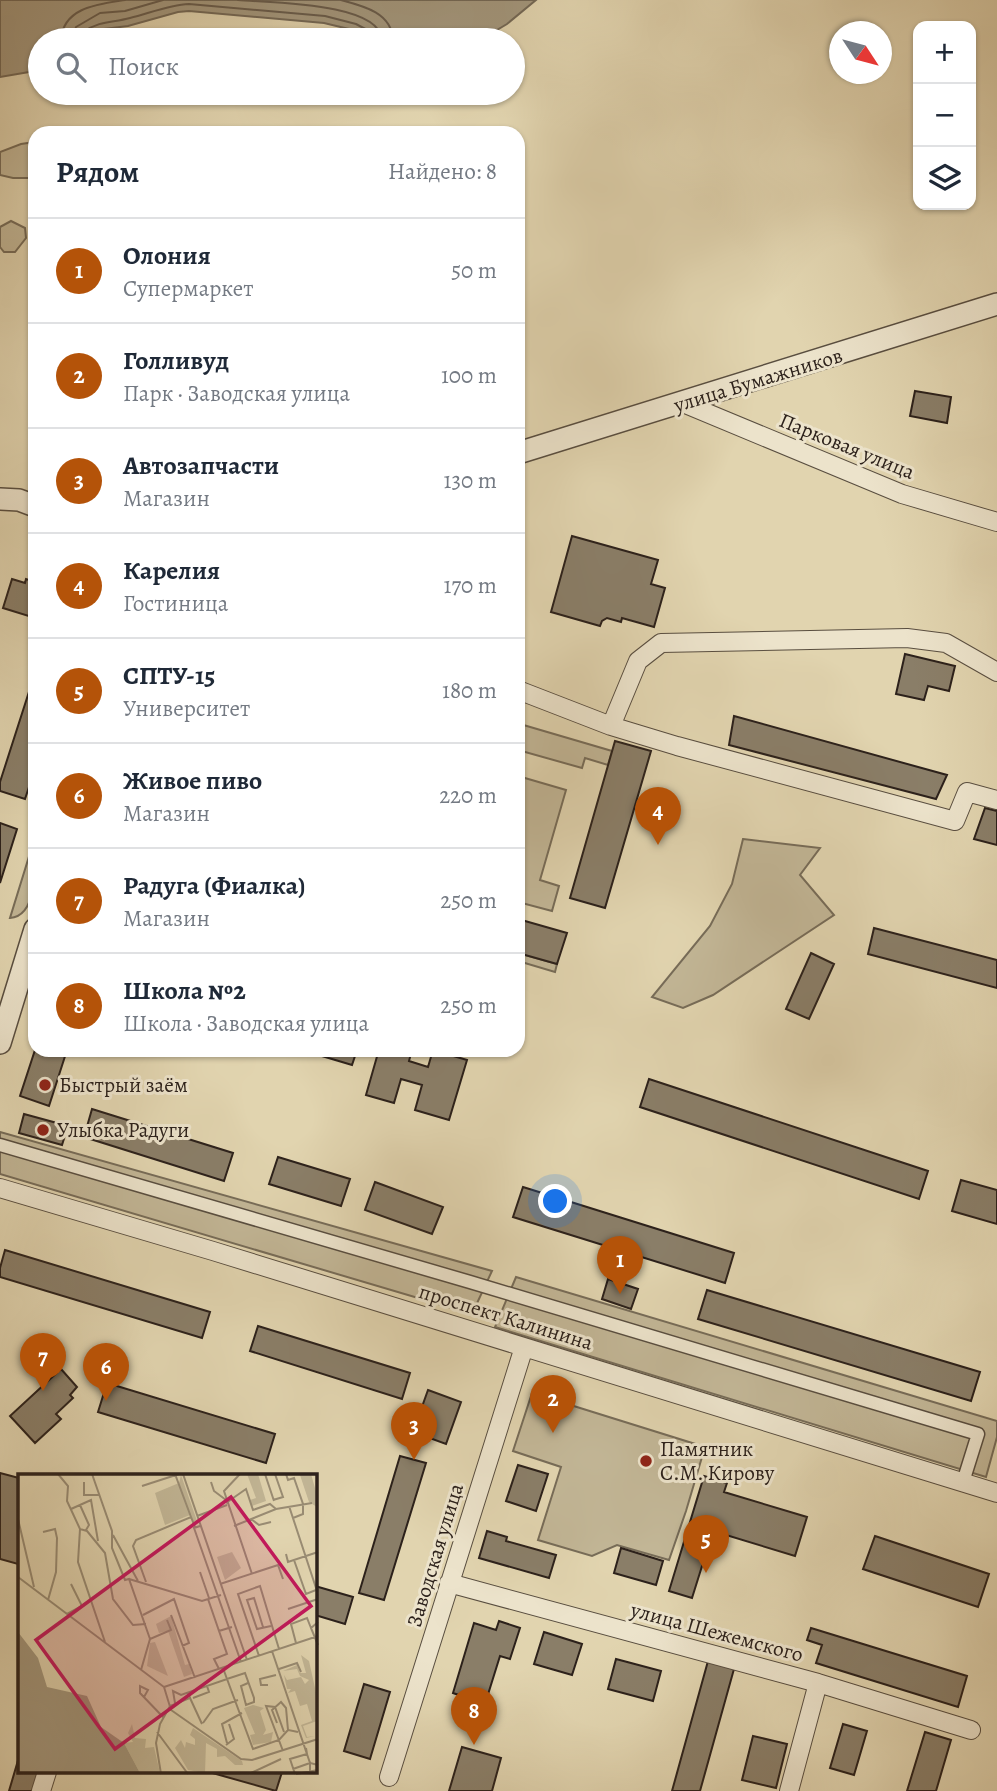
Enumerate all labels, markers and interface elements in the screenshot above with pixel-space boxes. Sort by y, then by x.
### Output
north arrow [829,21,892,84]
map controls [913,21,976,210]
button: + [913,21,976,84]
search box [28,28,525,105]
icon: search [52,48,90,86]
text: Поиск [108,49,179,84]
button: − [913,84,976,147]
button: layers [913,147,976,210]
text: Рядом [56,152,139,192]
text: Найдено: 8 [388,156,497,187]
text: Олония [123,238,211,273]
text: 1 [75,255,83,286]
text: 50 m [451,255,497,286]
text: Супермаркет [123,273,254,304]
street label: улица Бумажников [669,341,846,419]
text: Голливуд [123,343,229,378]
text: 2 [73,360,85,391]
text: 100 m [441,360,497,391]
text: Парк · Заводская улица [123,378,350,409]
street label: Парковая улица [775,406,919,486]
text: Автозапчасти [123,448,279,483]
text: 3 [74,465,84,496]
text: 130 m [444,465,497,496]
text: Магазин [123,483,210,514]
text: Карелия [123,553,220,588]
text: 4 [74,570,84,601]
text: 170 m [444,570,497,601]
text: Гостиница [123,588,228,619]
text: СПТУ-15 [123,658,215,693]
text: 5 [74,675,84,706]
text: 180 m [442,675,497,706]
text: Университет [123,693,250,724]
text: Живое пиво [123,763,262,798]
text: 6 [74,780,84,811]
text: 220 m [439,780,497,811]
pin: 4 [635,787,681,845]
text: Магазин [123,798,210,829]
text: Радуга (Фиалка) [123,868,306,903]
text: 7 [74,885,84,916]
text: 250 m [440,885,497,916]
text: Магазин [123,903,210,934]
text: Школа №2 [123,973,246,1008]
text: 8 [73,990,85,1021]
text: 250 m [440,990,497,1021]
text: Школа · Заводская улица [123,1008,369,1039]
place label: Быстрый заём [59,1071,188,1099]
marker: Быстрый заём [37,1077,53,1093]
place label: Улыбка Радуги [57,1116,189,1144]
marker: Улыбка Радуги [35,1122,51,1138]
your location [538,1184,572,1218]
pin: 1 [597,1236,643,1294]
street label: проспект Калинина [416,1277,597,1357]
pin: 7 [20,1333,66,1391]
pin: 6 [83,1343,129,1401]
pin: 2 [530,1375,576,1433]
pin: 3 [391,1402,437,1460]
place label: Памятник С.М. Кирову [660,1435,775,1487]
marker: Памятник С.М. Кирову [638,1453,654,1469]
inset map [18,1474,317,1774]
street label: Заводская улица [400,1479,470,1630]
pin: 5 [683,1515,729,1573]
street label: улица Шежемского [627,1595,806,1668]
pin: 8 [451,1687,497,1745]

